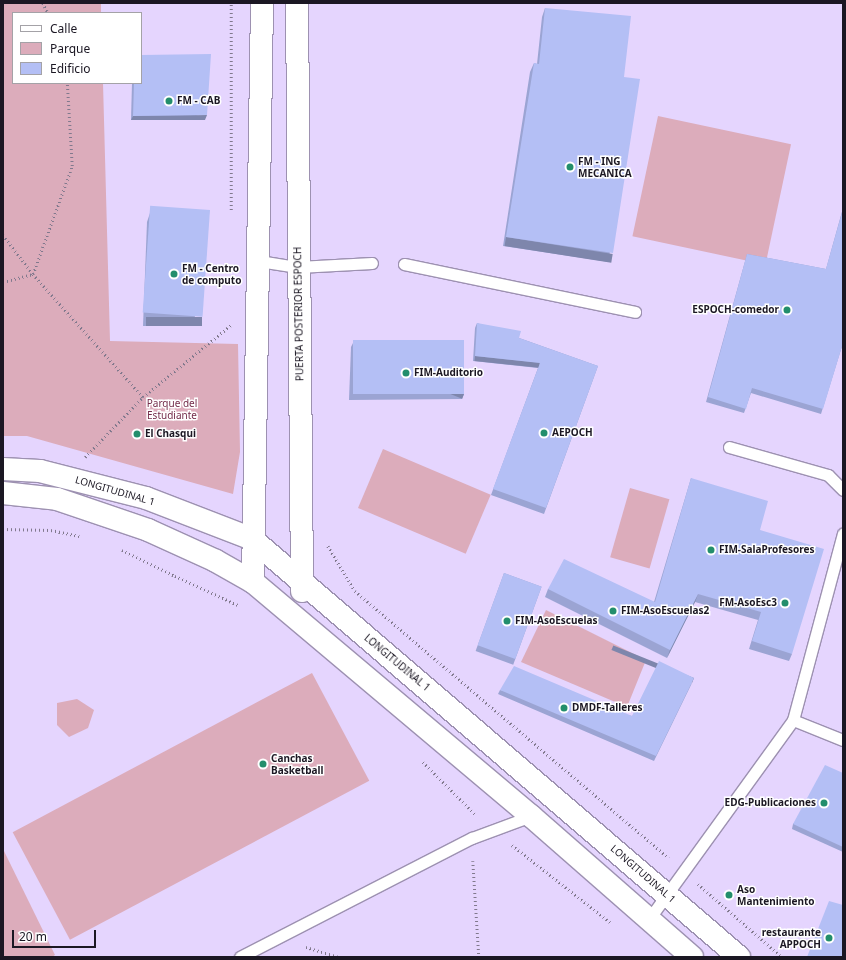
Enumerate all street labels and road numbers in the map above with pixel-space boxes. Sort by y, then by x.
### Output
street label: PUERTA POSTERIOR ESPOCH [292,247,306,381]
street label: LONGITUDINAL 1 [74,474,156,508]
street label: LONGITUDINAL 1 [362,632,432,694]
street label: LONGITUDINAL 1 [608,842,678,906]

